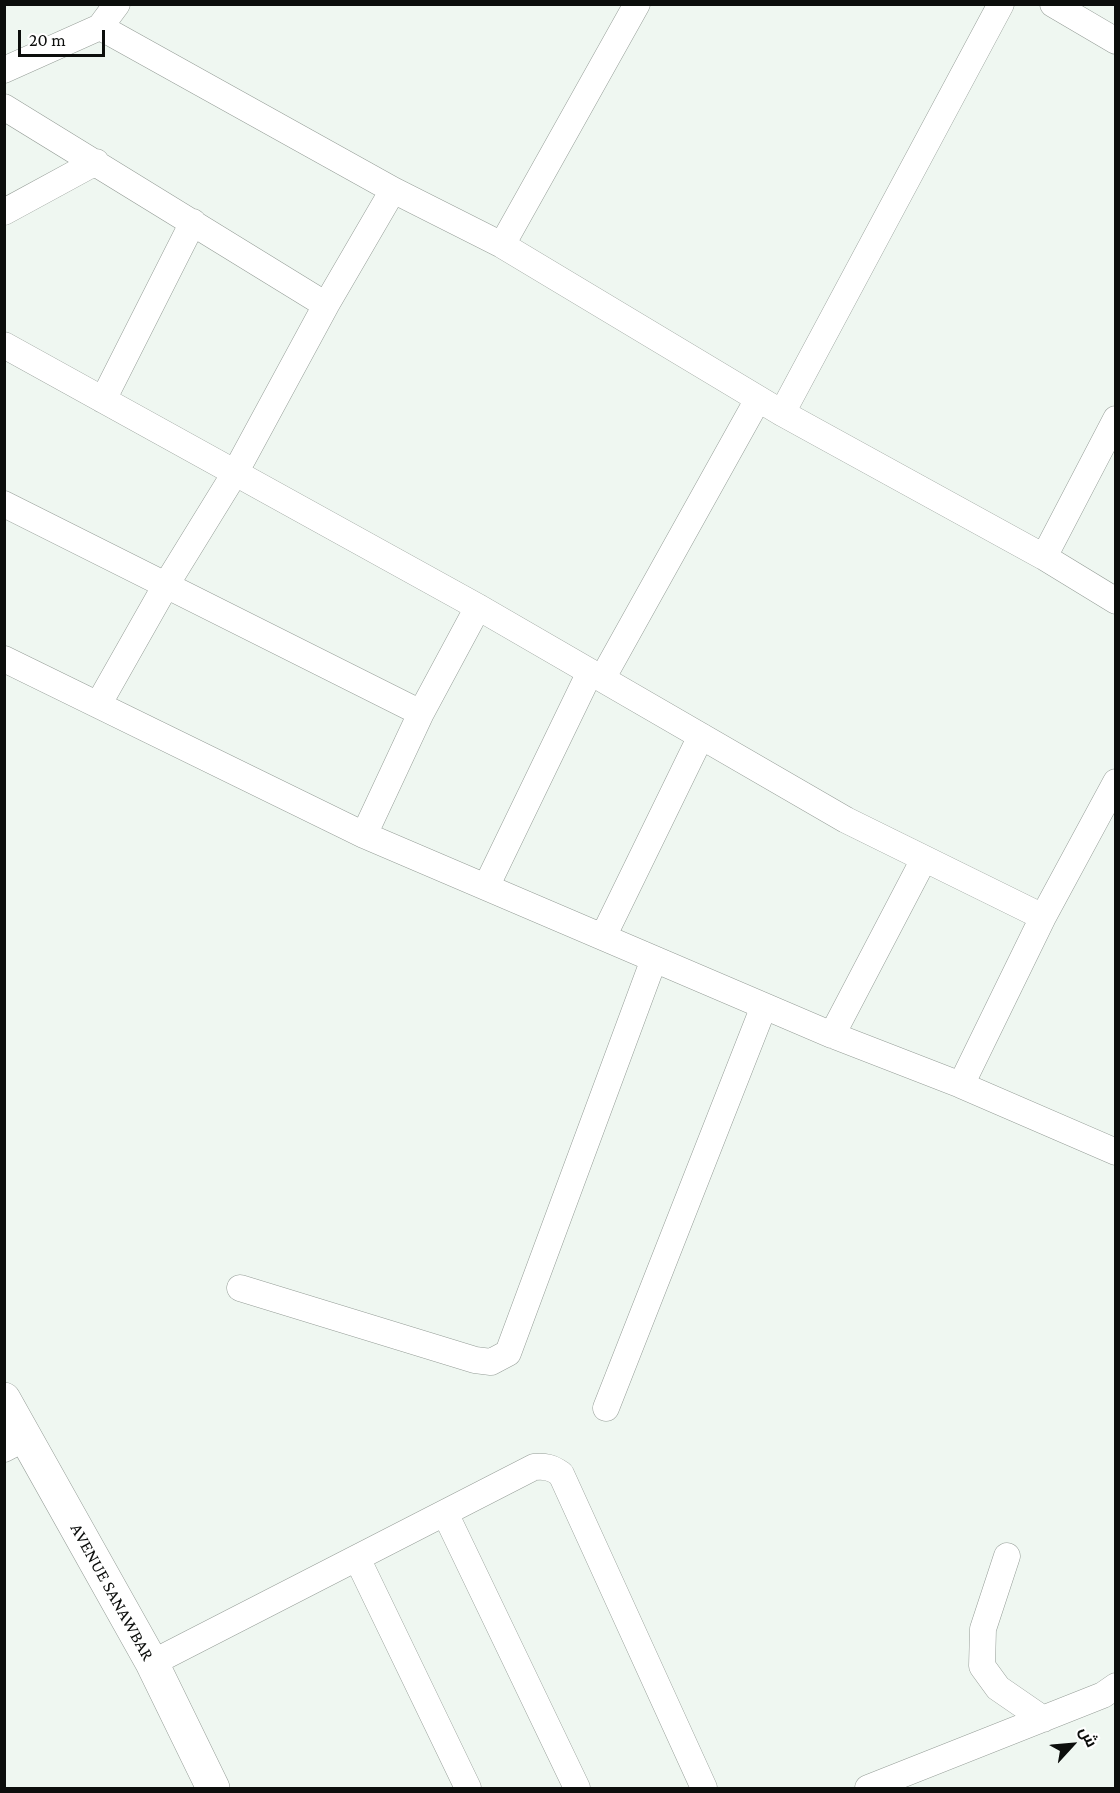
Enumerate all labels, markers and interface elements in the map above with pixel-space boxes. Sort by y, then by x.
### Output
scale bar [21,18,108,56]
text: 20 m [29,30,66,50]
street label: AVENUE SANAWBAR [65,1520,159,1664]
north arrow [1042,1715,1102,1775]
text: ش [1076,1724,1101,1750]

